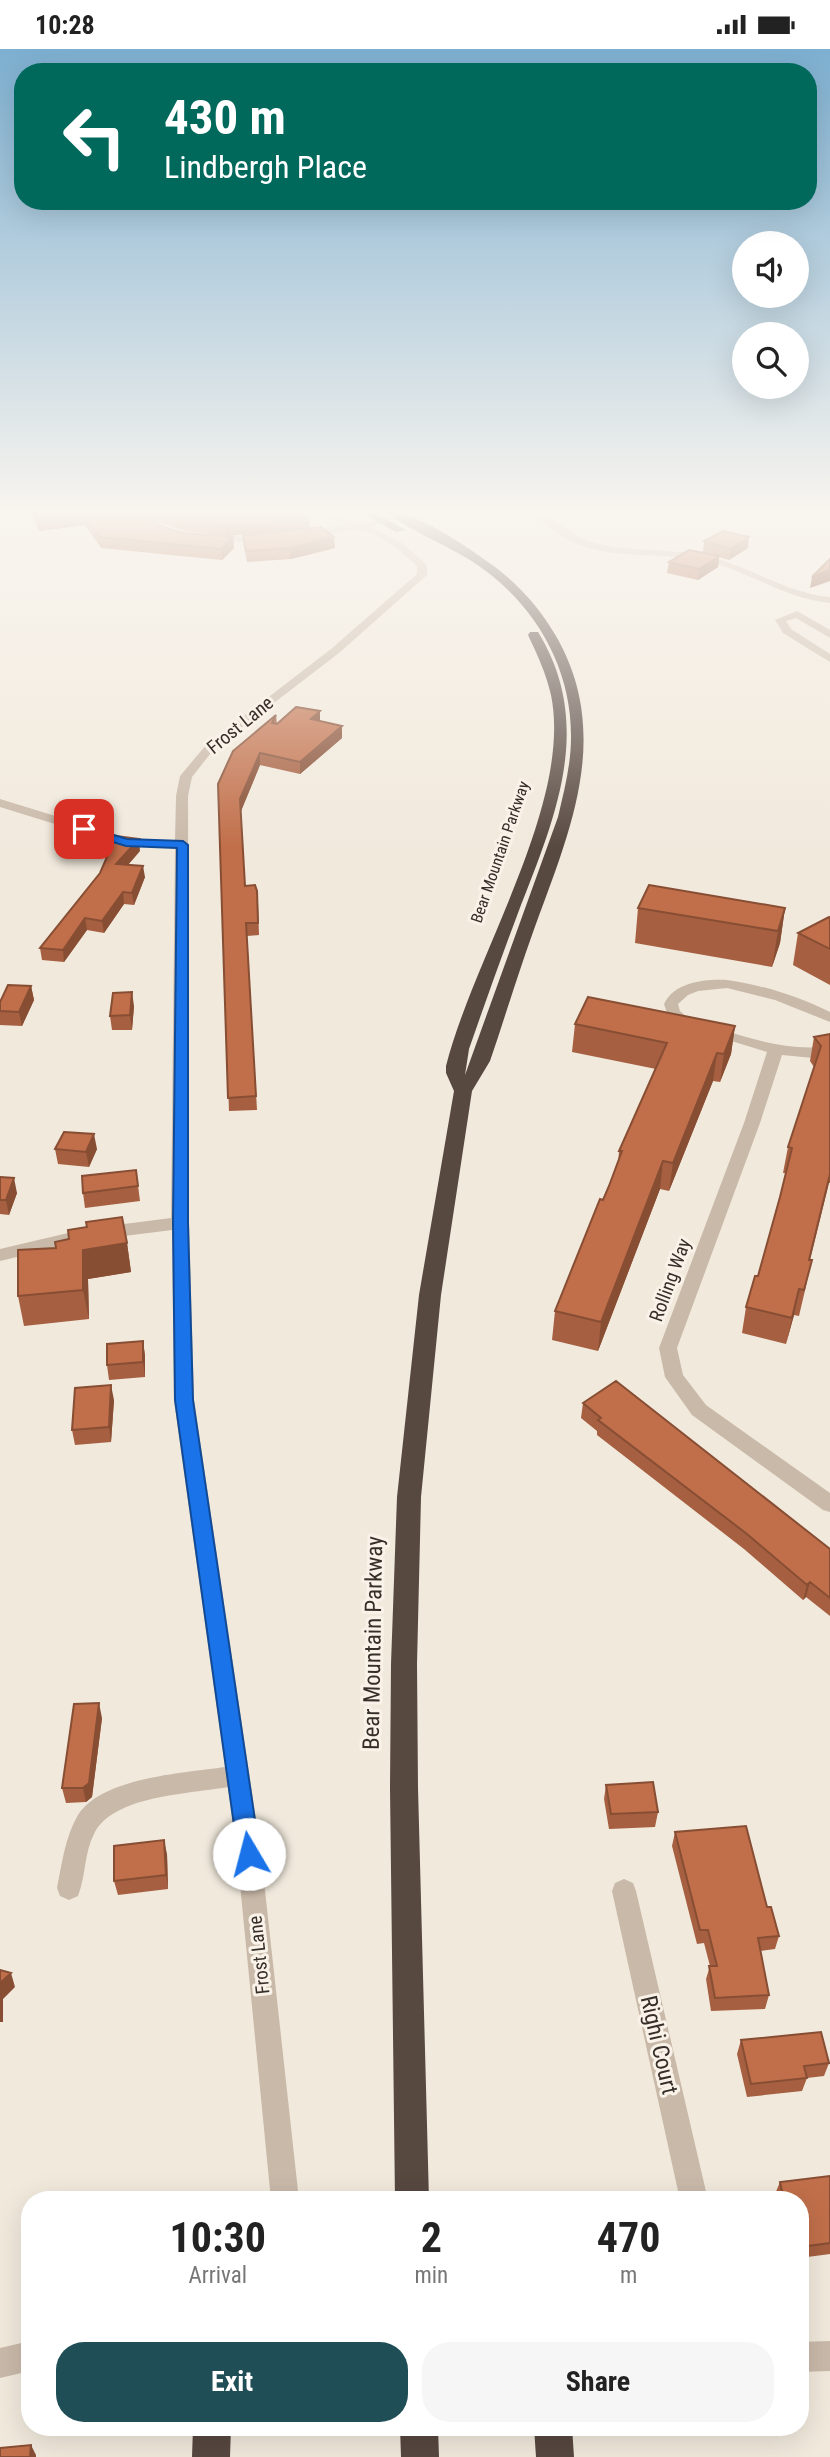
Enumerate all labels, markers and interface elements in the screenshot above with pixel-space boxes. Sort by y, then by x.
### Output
text: 10:28 [35,10,95,40]
text: 430 m [164,89,286,146]
icon: left [49,91,140,182]
text: Lindbergh Place [164,148,367,186]
map controls [732,231,809,399]
button: sound [732,231,809,308]
button: search [732,322,809,399]
street label: Frost Lane [202,691,278,759]
street label: Bear Mountain Parkway [467,778,533,925]
pin [54,799,114,859]
icon: arrive [65,810,103,848]
street label: Rolling Way [644,1235,696,1325]
street label: Bear Mountain Parkway [358,1536,388,1750]
position arrow [212,1817,286,1891]
street label: Frost Lane [243,1914,275,1995]
street label: Righi Court [635,1993,683,2097]
text: 10:30 [170,2213,266,2262]
text: 2 [421,2213,442,2262]
text: 470 [597,2213,660,2262]
text: Arrival [188,2262,247,2289]
text: min [414,2262,448,2289]
text: m [620,2262,637,2289]
button: Exit [56,2342,408,2422]
button: Share [422,2342,774,2422]

